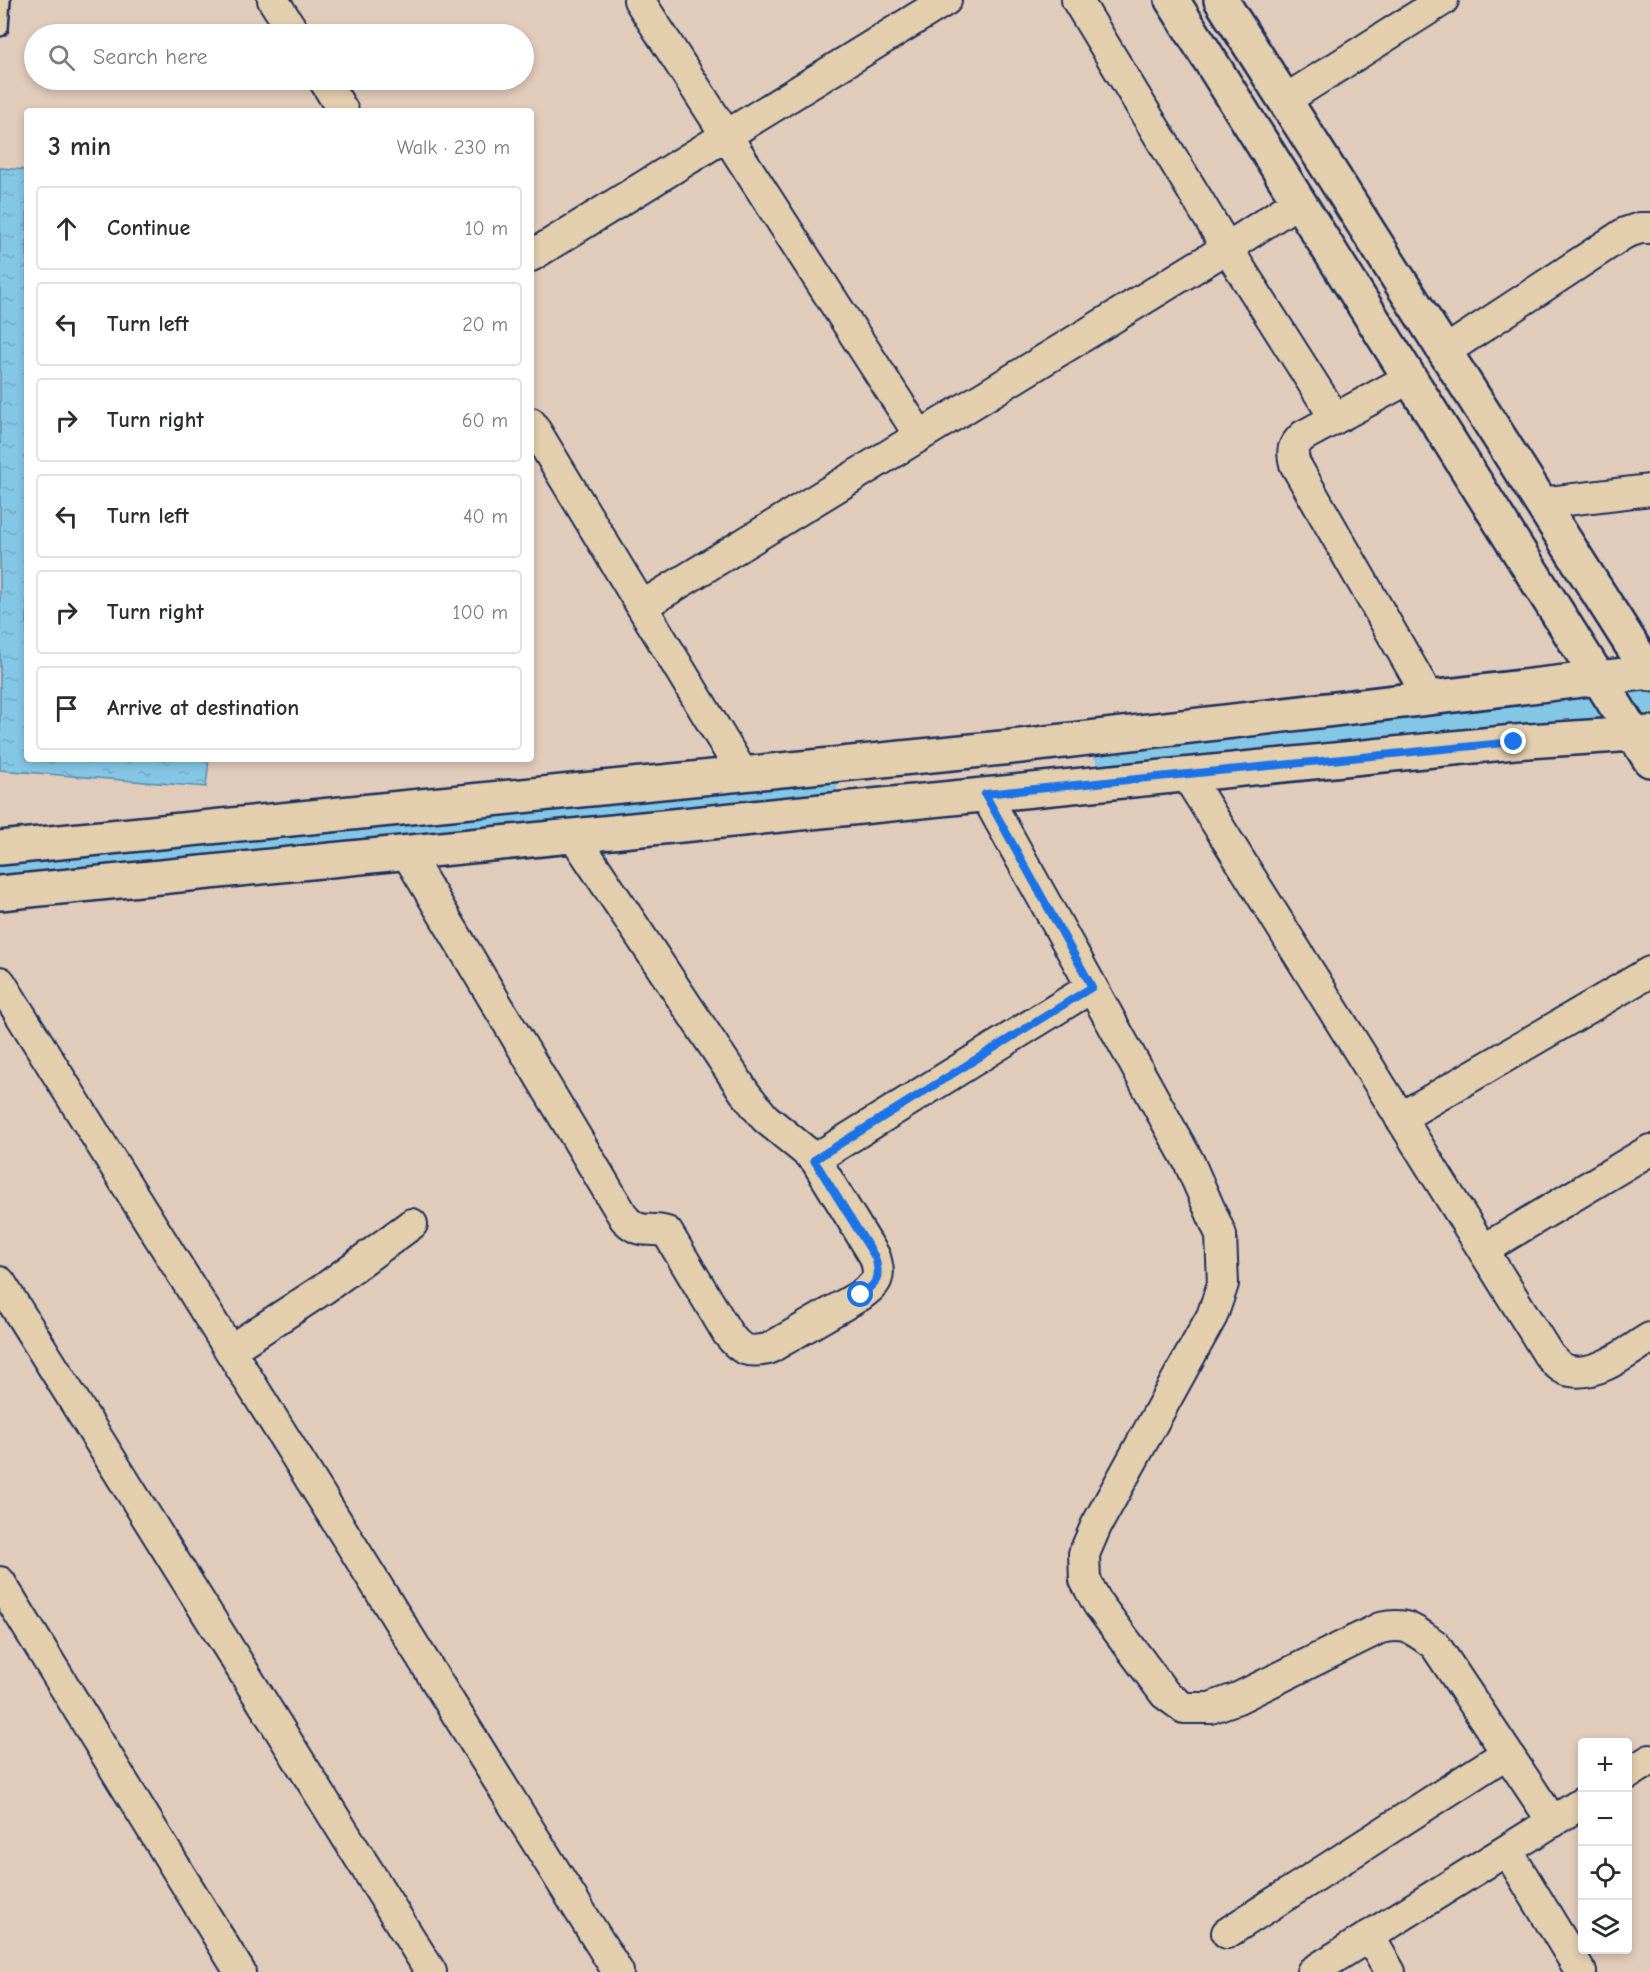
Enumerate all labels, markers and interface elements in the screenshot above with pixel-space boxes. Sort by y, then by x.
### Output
search box [24,24,534,90]
icon: search [45,41,78,74]
text: Search here [93,44,208,70]
text: 3 min [48,132,111,162]
text: Walk · 230 m [397,136,510,159]
icon: ahead [50,212,83,245]
text: Continue [107,215,190,241]
text: 10 m [465,217,508,240]
icon: left [50,308,83,341]
text: Turn left [107,311,189,337]
text: 20 m [462,313,508,336]
icon: right [50,404,83,437]
text: Turn right [107,407,204,433]
text: 60 m [462,409,508,432]
icon: left [50,500,83,533]
text: Turn left [107,503,189,529]
text: 40 m [463,505,508,528]
icon: right [50,596,83,629]
text: Turn right [107,599,204,625]
text: 100 m [453,601,508,624]
icon: arrive [50,692,83,725]
text: Arrive at destination [107,695,299,721]
route end [1500,728,1526,754]
route start [847,1281,873,1307]
map controls [1578,1738,1632,1954]
button: + [1578,1738,1632,1792]
button: − [1578,1792,1632,1846]
button: locate [1578,1846,1632,1900]
button: layers [1578,1900,1632,1954]

